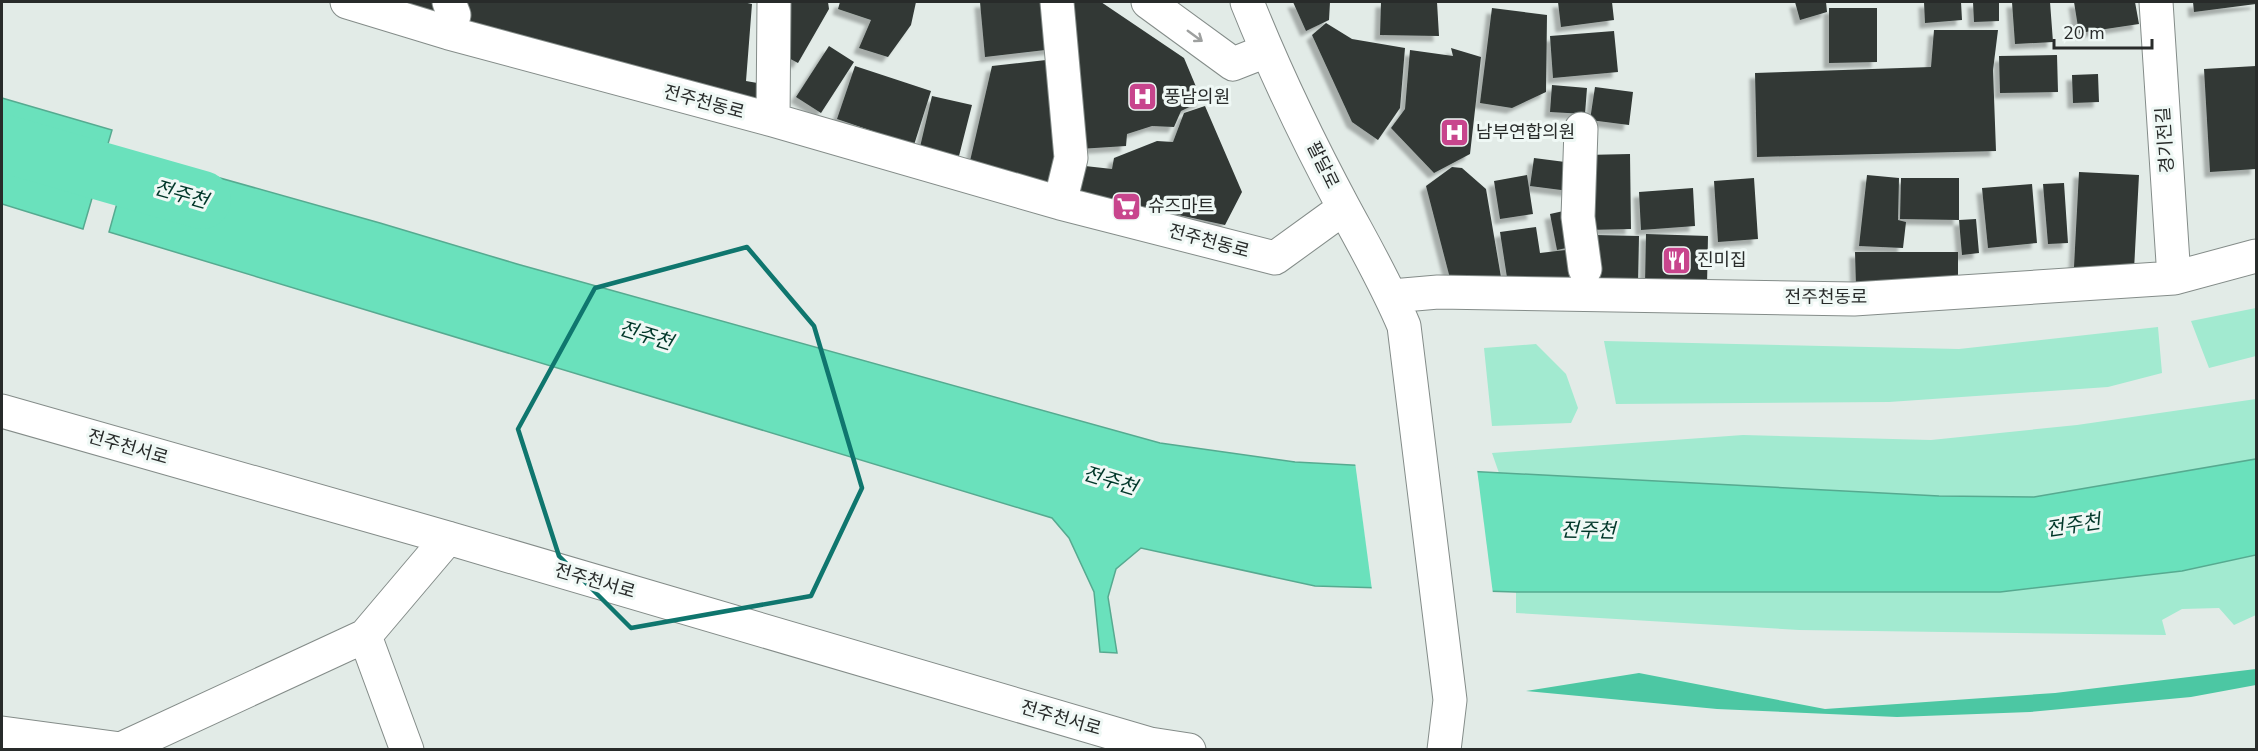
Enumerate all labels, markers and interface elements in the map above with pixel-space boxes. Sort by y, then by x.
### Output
scale bar [2054,12,2152,50]
text: 20 m [2063,21,2105,45]
one-way arrow [1187,30,1203,42]
street label: 전주천동로 [661,80,747,124]
hospital icon: 풍남의원 [1127,81,1159,113]
place label: 풍남의원 [1164,85,1230,109]
street label: 경기전길 [2151,106,2179,174]
hospital icon: 남부연합의원 [1439,116,1471,148]
place label: 남부연합의원 [1476,120,1575,144]
street label: 팔달로 [1301,137,1345,193]
water label: 전주천 [151,174,214,216]
supermarket icon: 슈즈마트 [1111,190,1143,222]
place label: 슈즈마트 [1148,194,1214,218]
street label: 전주천동로 [1166,219,1252,263]
restaurant icon: 진미집 [1660,244,1692,276]
place label: 진미집 [1697,248,1747,272]
street label: 전주천동로 [1785,285,1867,309]
water label: 전주천 [616,314,679,357]
street label: 전주천서로 [85,424,171,470]
water label: 전주천 [1080,459,1143,502]
water label: 전주천 [2044,507,2105,543]
water label: 전주천 [1560,517,1618,545]
street label: 전주천서로 [552,558,638,604]
street label: 전주천서로 [1018,695,1104,741]

